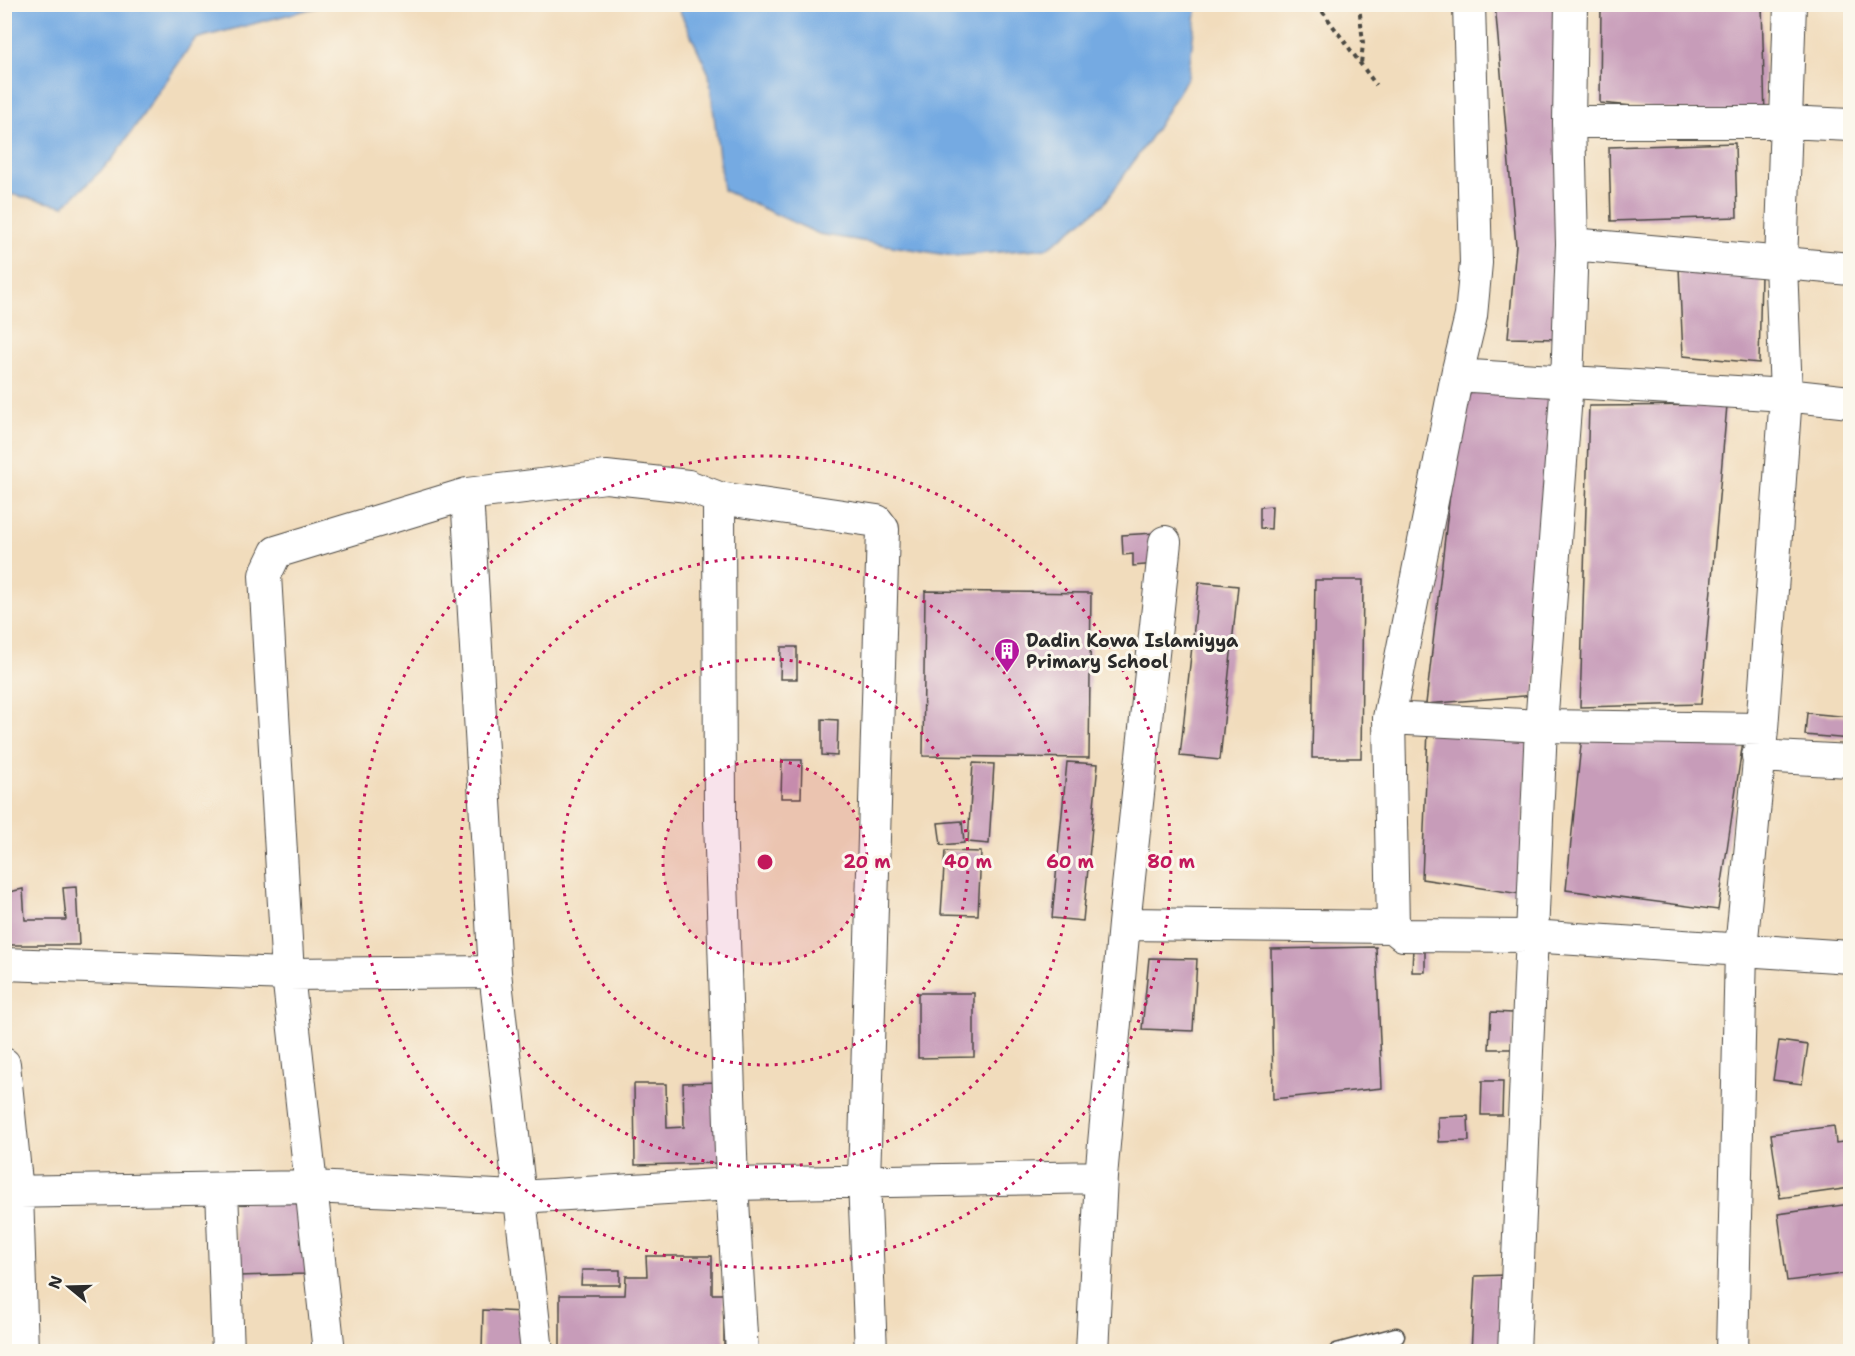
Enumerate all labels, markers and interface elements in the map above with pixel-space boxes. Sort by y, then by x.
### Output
place label: Dadin Kowa Islamiyya Primary School [1026,629,1239,674]
building icon: Dadin Kowa Islamiyya Primary School [992,636,1022,674]
text: 20 m [843,850,891,874]
text: 40 m [944,850,992,874]
text: 60 m [1046,850,1094,874]
text: 80 m [1147,850,1195,874]
centre of rings [755,852,775,872]
north arrow [39,1257,99,1317]
text: N [43,1273,67,1292]

